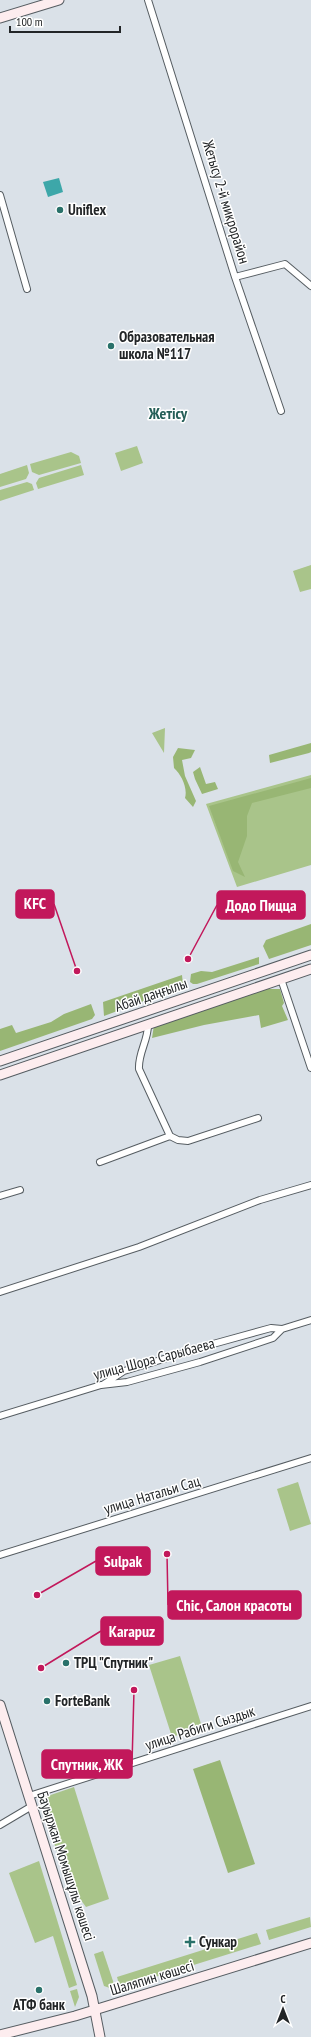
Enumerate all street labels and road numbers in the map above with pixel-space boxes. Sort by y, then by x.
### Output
street label: Жетысу 2-й микрорайон [198,137,254,266]
street label: Абай даңғылы [112,973,190,1016]
street label: улица Шора Сарыбаева [91,1333,217,1384]
street label: улица Натальи Сац [101,1471,203,1518]
street label: улица Рабиги Сыздык [143,1701,257,1754]
street label: Бауыржан Момышұлы көшесі [33,1789,100,1943]
street label: Шаляпин көшесі [108,1956,196,1999]

